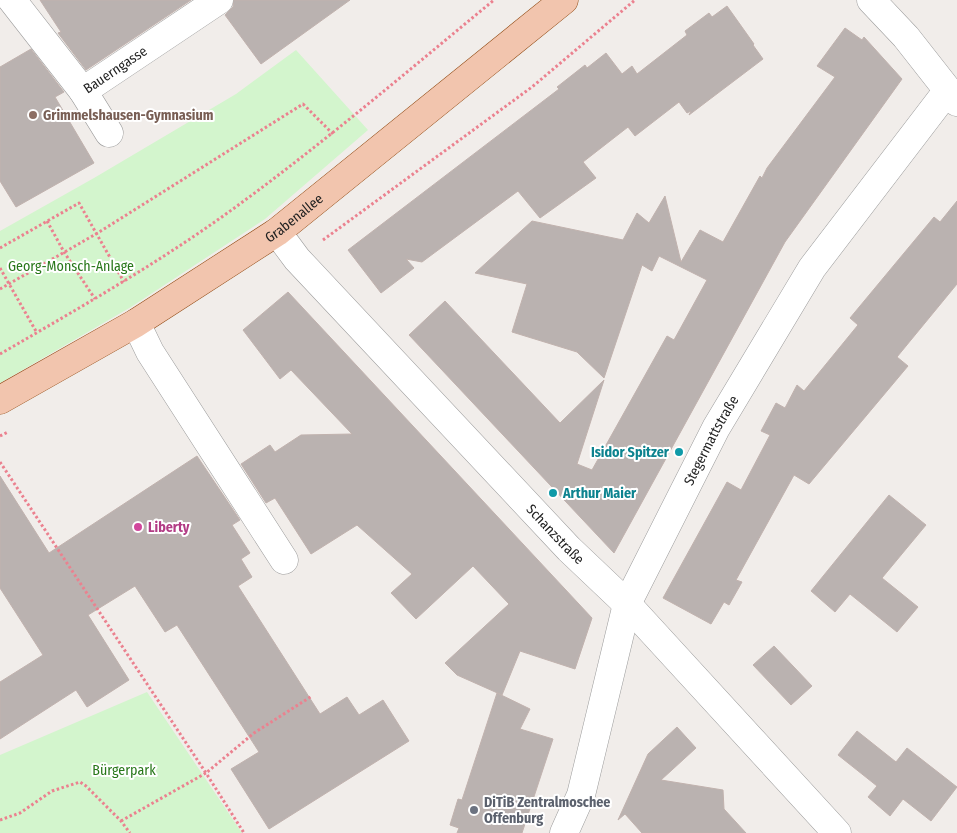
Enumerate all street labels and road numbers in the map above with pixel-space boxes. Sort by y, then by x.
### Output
street label: Bauerngasse [80,42,150,97]
street label: Grabenallee [262,190,326,246]
street label: Stegermattstraße [680,392,742,488]
street label: Schanzstraße [523,501,588,568]

